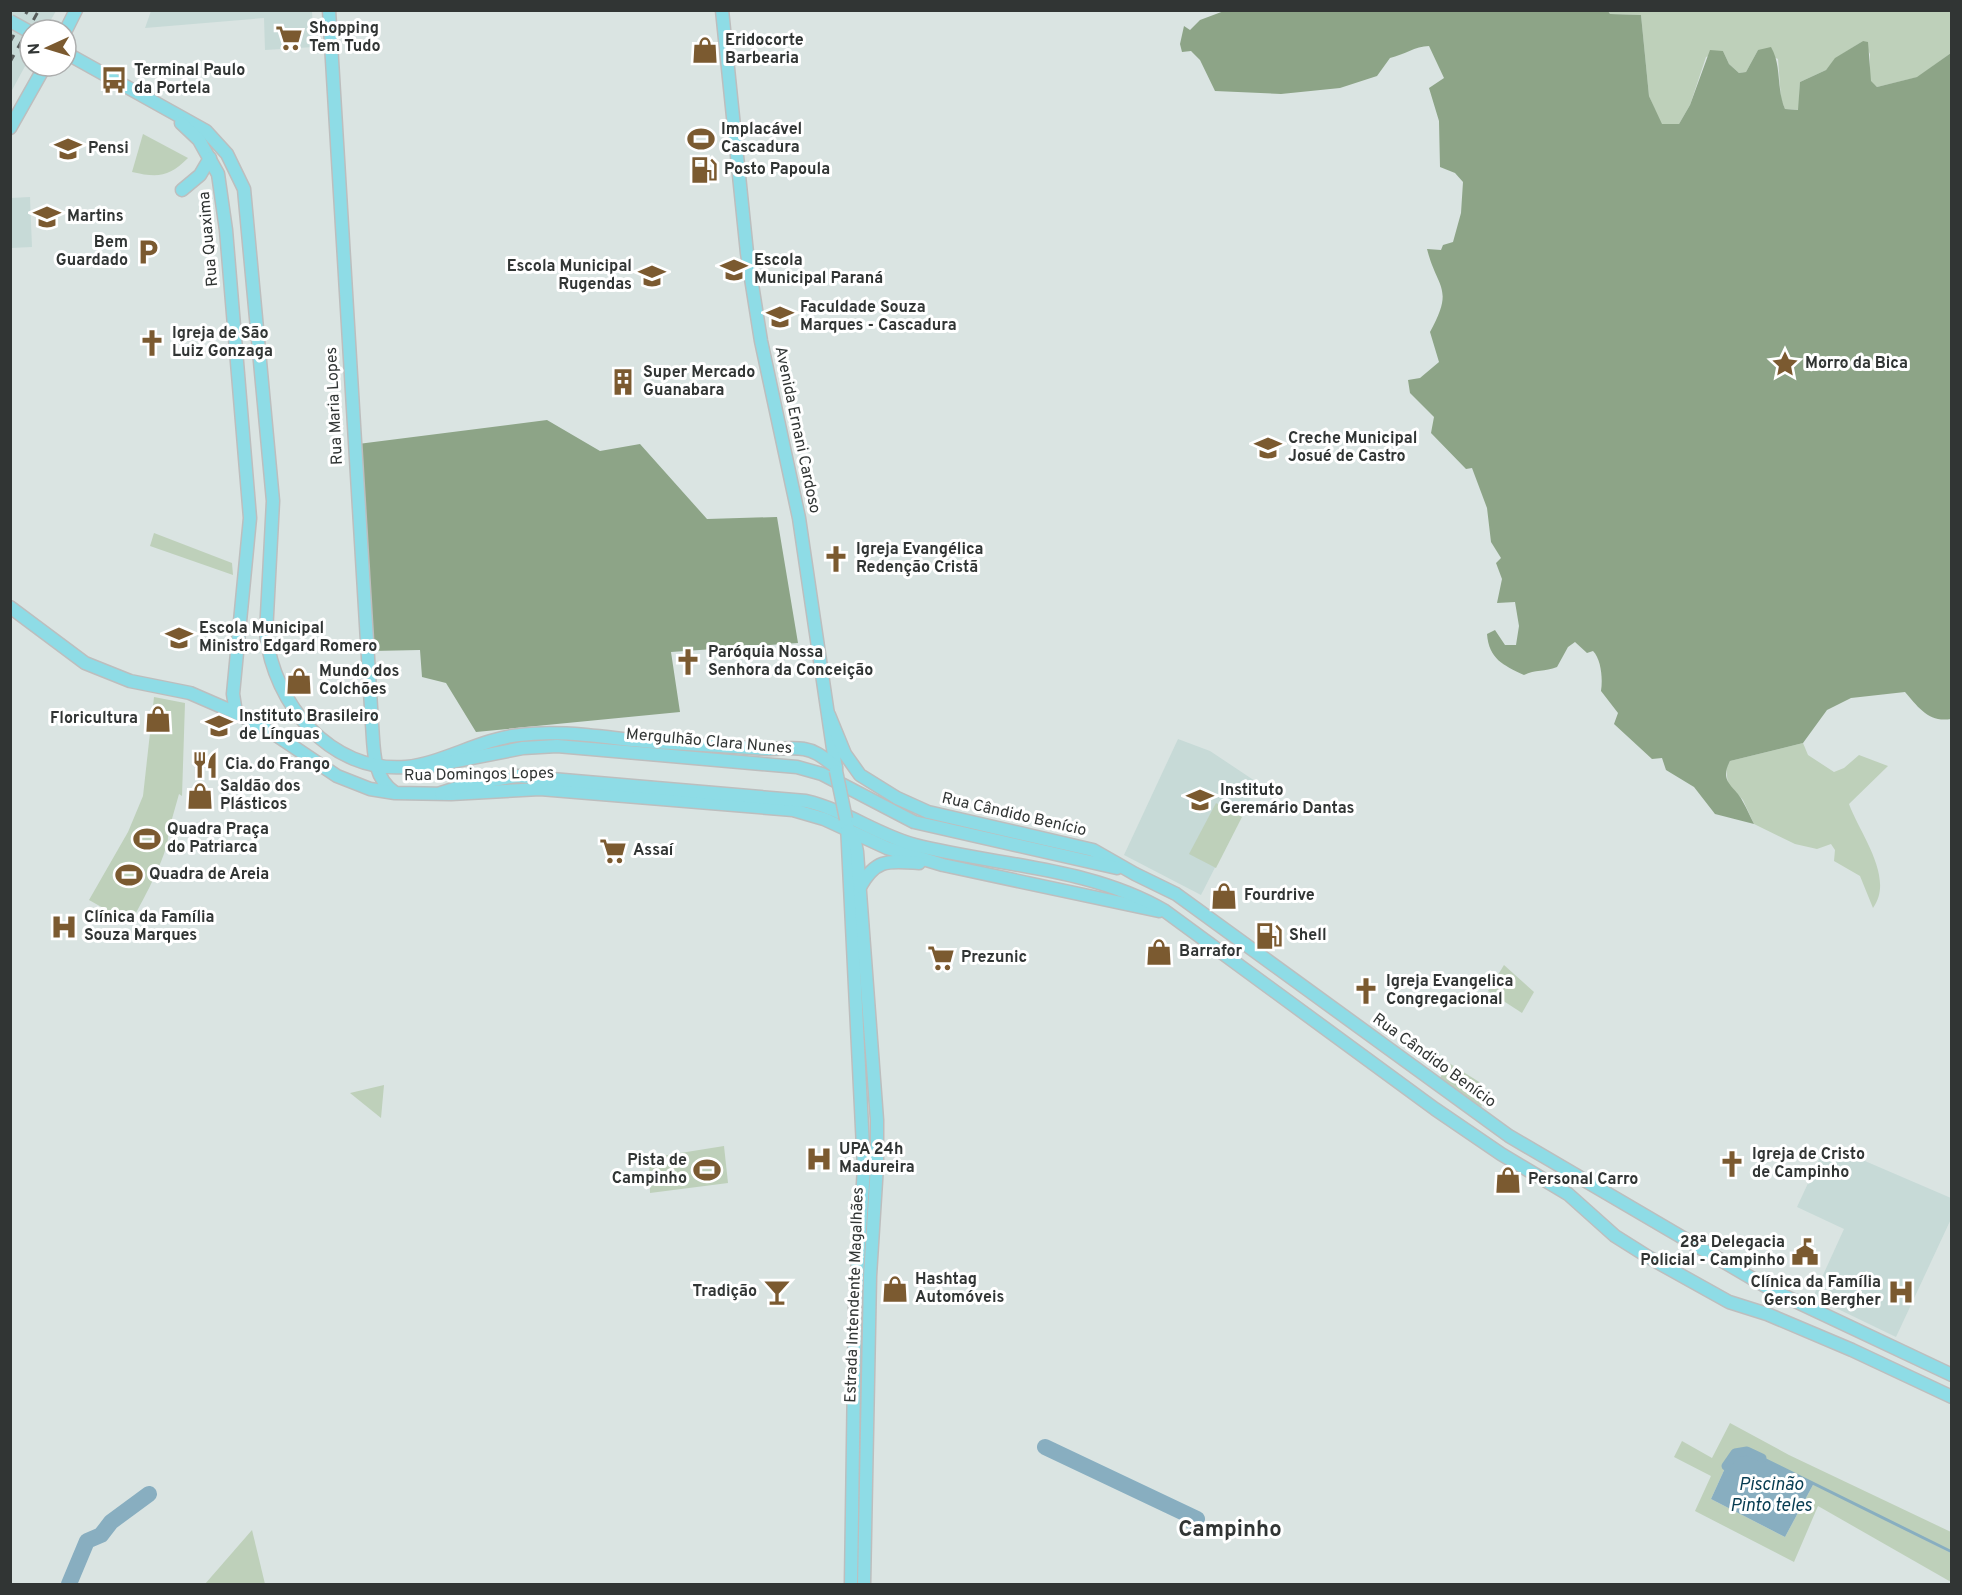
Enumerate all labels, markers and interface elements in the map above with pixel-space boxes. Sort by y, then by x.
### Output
north arrow [18,18,78,78]
place label: Shopping Tem Tudo [309,19,380,57]
supermarket icon: Shopping Tem Tudo [274,23,304,53]
place label: Eridocorte Barbearia [725,31,804,69]
shop icon: Eridocorte Barbearia [690,35,720,65]
text: N [25,42,45,55]
place label: Terminal Paulo da Portela [134,61,245,99]
bus stop icon: Terminal Paulo da Portela [99,65,129,95]
place label: Implacável Cascadura [721,120,802,158]
sports icon: Implacável Cascadura [686,124,716,154]
school or university icon: Pensi [53,134,83,164]
place label: Pensi [88,139,129,159]
fuel station icon: Posto Papoula [689,155,719,185]
place label: Posto Papoula [724,160,830,180]
street label: Rua Quaxima [195,191,223,287]
school or university icon: Martins [32,202,62,232]
place label: Martins [67,207,124,227]
place label: Bem Guardado [56,233,128,271]
parking icon: Bem Guardado [133,237,163,267]
place label: Escola Municipal Paraná [754,251,883,289]
school or university icon: Escola Municipal Paraná [719,255,749,285]
place label: Escola Municipal Rugendas [507,257,632,295]
school or university icon: Escola Municipal Rugendas [637,261,667,291]
place label: Faculdade Souza Marques - Cascadura [800,298,957,336]
school or university icon: Faculdade Souza Marques - Cascadura [765,302,795,332]
place label: Igreja de São Luiz Gonzaga [172,324,273,362]
church icon: Igreja de São Luiz Gonzaga [137,328,167,358]
street label: Avenida Ernani Cardoso [770,345,824,515]
street label: Rua Maria Lopes [322,346,348,466]
place icon: Morro da Bica [1770,349,1800,379]
place label: Morro da Bica [1805,354,1908,374]
place label: Super Mercado Guanabara [643,363,755,401]
building icon: Super Mercado Guanabara [608,367,638,397]
place label: Creche Municipal Josué de Castro [1288,429,1417,467]
school or university icon: Creche Municipal Josué de Castro [1253,433,1283,463]
place label: Igreja Evangélica Redenção Cristã [856,540,984,578]
church icon: Igreja Evangélica Redenção Cristã [821,544,851,574]
place label: Escola Municipal Ministro Edgard Romero [199,619,377,657]
school or university icon: Escola Municipal Ministro Edgard Romero [164,623,194,653]
place label: Paróquia Nossa Senhora da Conceição [708,643,873,681]
church icon: Paróquia Nossa Senhora da Conceição [673,647,703,677]
place label: Mundo dos Colchões [319,662,399,700]
shop icon: Mundo dos Colchões [284,666,314,696]
shop icon: Floricultura [143,704,173,734]
place label: Instituto Brasileiro de Línguas [239,707,379,745]
place label: Floricultura [50,709,138,729]
school or university icon: Instituto Brasileiro de Línguas [204,711,234,741]
street label: Mergulhão Clara Nunes [625,725,793,759]
restaurant icon: Cia. do Frango [190,750,220,780]
place label: Cia. do Frango [225,755,330,775]
street label: Rua Domingos Lopes [404,764,554,786]
place label: Saldão dos Plásticos [220,777,301,815]
shop icon: Saldão dos Plásticos [185,781,215,811]
place label: Instituto Geremário Dantas [1220,781,1355,819]
school or university icon: Instituto Geremário Dantas [1185,785,1215,815]
street label: Rua Cândido Benício [940,789,1088,841]
place label: Quadra Praça do Patriarca [167,820,269,858]
sports icon: Quadra Praça do Patriarca [132,824,162,854]
supermarket icon: Assaí [598,836,628,866]
place label: Assaí [633,841,675,861]
sports icon: Quadra de Areia [114,860,144,890]
place label: Quadra de Areia [149,865,269,885]
shop icon: Fourdrive [1209,881,1239,911]
place label: Fourdrive [1244,886,1315,906]
place label: Clínica da Família Souza Marques [84,908,215,946]
hospital icon: Clínica da Família Souza Marques [49,912,79,942]
fuel station icon: Shell [1254,921,1284,951]
place label: Shell [1289,926,1327,946]
shop icon: Barrafor [1144,937,1174,967]
place label: Barrafor [1179,942,1242,962]
supermarket icon: Prezunic [926,943,956,973]
place label: Prezunic [961,948,1027,968]
place label: Igreja Evangelica Congregacional [1386,972,1514,1010]
church icon: Igreja Evangelica Congregacional [1351,976,1381,1006]
street label: Rua Cândido Benício [1368,1009,1500,1113]
place label: UPA 24h Madureira [839,1140,915,1178]
hospital icon: UPA 24h Madureira [804,1144,834,1174]
place label: Igreja de Cristo de Campinho [1752,1145,1865,1183]
church icon: Igreja de Cristo de Campinho [1717,1149,1747,1179]
place label: Pista de Campinho [612,1151,687,1189]
sports icon: Pista de Campinho [692,1155,722,1185]
shop icon: Personal Carro [1493,1165,1523,1195]
place label: Personal Carro [1528,1170,1638,1190]
street label: Estrada Intendente Magalhães [841,1187,869,1403]
place label: 28ª Delegacia Policial - Campinho [1640,1233,1785,1271]
public building icon: 28ª Delegacia Policial - Campinho [1790,1237,1820,1267]
place label: Hashtag Automóveis [915,1270,1004,1308]
place label: Clínica da Família Gerson Bergher [1751,1273,1881,1311]
shop icon: Hashtag Automóveis [880,1274,910,1304]
bar icon: Tradição [762,1277,792,1307]
hospital icon: Clínica da Família Gerson Bergher [1886,1277,1916,1307]
place label: Tradição [693,1282,757,1302]
water label: Piscinão Pinto teles [1730,1474,1813,1518]
district label: Campinho [1178,1517,1282,1544]

